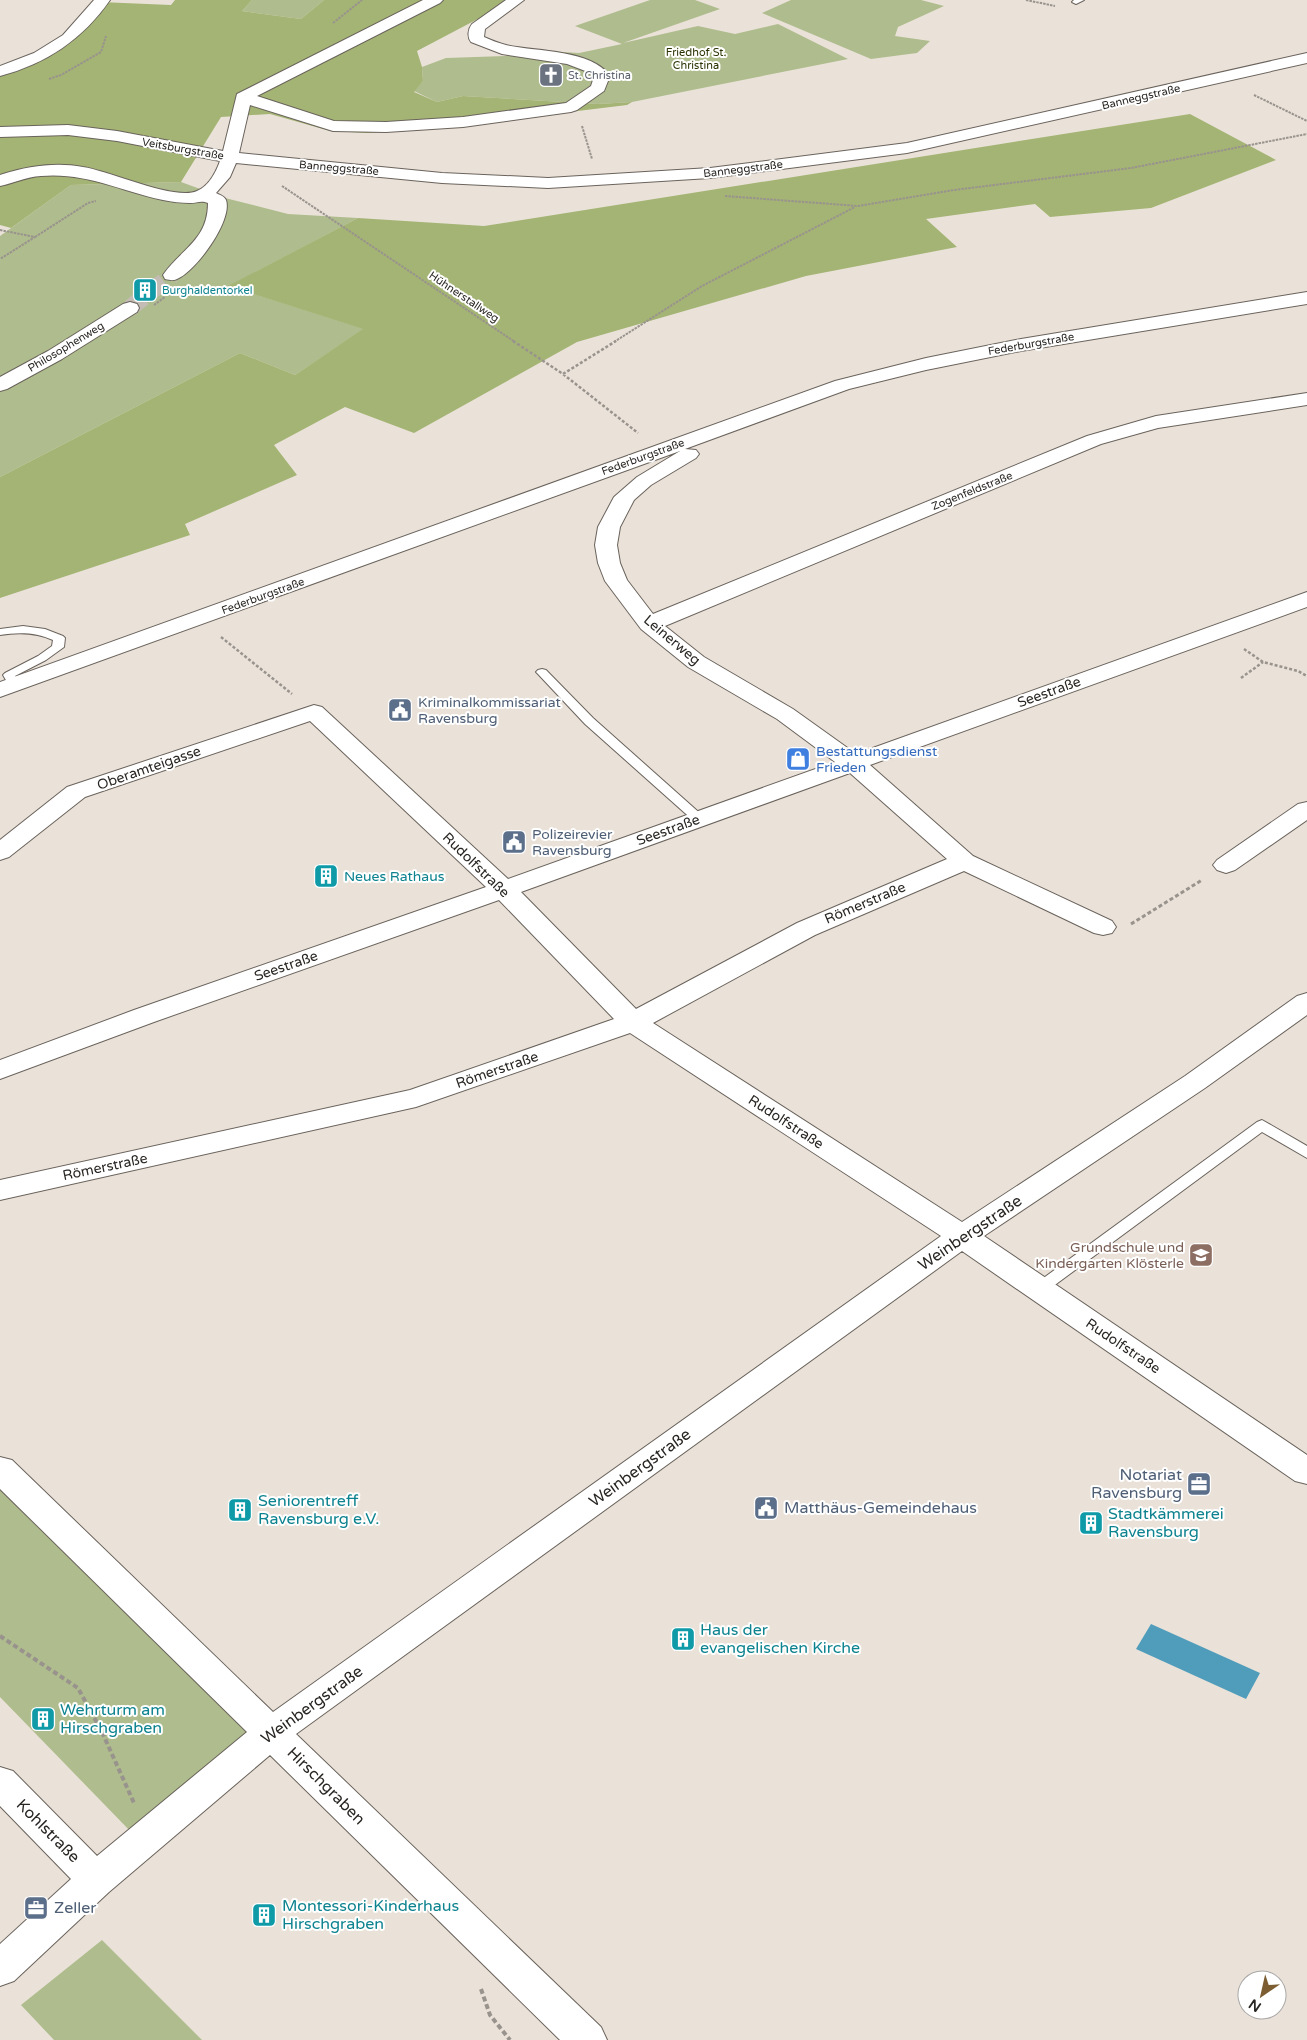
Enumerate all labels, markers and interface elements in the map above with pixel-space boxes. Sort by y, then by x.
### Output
park label: Friedhof St. Christina [666,46,726,72]
church icon: St. Christina [538,62,564,88]
place label: St. Christina [568,69,631,82]
street label: Banneggstraße [1101,82,1181,112]
street label: Veitsburgstraße [141,135,225,163]
street label: Banneggstraße [299,158,379,178]
street label: Banneggstraße [702,158,784,180]
street label: Hühnerstallweg [427,269,502,325]
building icon: Burghaldentorkel [132,277,158,303]
place label: Burghaldentorkel [162,284,252,297]
street label: Philosophenweg [26,319,106,375]
street label: Federburgstraße [987,330,1075,358]
street label: Federburgstraße [600,436,686,478]
street label: Zogenfeldstraße [930,469,1014,513]
street label: Federburgstraße [220,575,306,617]
street label: Leinerweg [640,611,704,669]
street label: Seestraße [1015,673,1083,711]
place label: Kriminalkommissariat Ravensburg [418,694,562,727]
public building icon: Kriminalkommissariat Ravensburg [387,697,413,723]
street label: Oberamteigasse [95,742,203,794]
place label: Bestattungsdienst Frieden [816,743,938,776]
shop icon: Bestattungsdienst Frieden [785,746,811,772]
street label: Seestraße [634,811,702,849]
place label: Polizeirevier Ravensburg [532,826,613,859]
street label: Rudolfstraße [439,829,513,901]
public building icon: Polizeirevier Ravensburg [501,829,527,855]
building icon: Neues Rathaus [313,863,339,889]
place label: Neues Rathaus [344,868,445,885]
street label: Römerstraße [822,878,908,928]
street label: Seestraße [252,947,320,985]
street label: Römerstraße [453,1048,541,1092]
street label: Rudolfstraße [745,1091,827,1153]
street label: Römerstraße [61,1150,149,1184]
street label: Weinbergstraße [914,1191,1026,1275]
place label: Grundschule und Kindergarten Klösterle [1035,1239,1184,1272]
school or university icon: Grundschule und Kindergarten Klösterle [1188,1242,1214,1268]
street label: Rudolfstraße [1082,1315,1164,1377]
street label: Weinbergstraße [585,1424,695,1512]
place label: Notariat Ravensburg [1091,1465,1182,1503]
office icon: Notariat Ravensburg [1186,1471,1212,1497]
place label: Seniorentreff Ravensburg e.V. [258,1491,379,1529]
public building icon: Matthäus-Gemeindehaus [753,1495,779,1521]
building icon: Seniorentreff Ravensburg e.V. [227,1497,253,1523]
place label: Matthäus-Gemeindehaus [784,1498,977,1518]
place label: Stadtkämmerei Ravensburg [1108,1504,1224,1542]
building icon: Stadtkämmerei Ravensburg [1078,1510,1104,1536]
place label: Haus der evangelischen Kirche [700,1620,860,1658]
building icon: Haus der evangelischen Kirche [670,1626,696,1652]
street label: Weinbergstraße [257,1661,367,1749]
place label: Wehrturm am Hirschgraben [60,1700,165,1738]
building icon: Wehrturm am Hirschgraben [30,1706,56,1732]
street label: Hirschgraben [283,1743,369,1829]
street label: Kohlstraße [12,1795,84,1867]
office icon: Zeller [23,1895,49,1921]
place label: Montessori-Kinderhaus Hirschgraben [282,1896,459,1934]
place label: Zeller [54,1898,97,1918]
building icon: Montessori-Kinderhaus Hirschgraben [251,1902,277,1928]
north arrow [1237,1970,1287,2020]
text: N [1246,1995,1264,2016]

